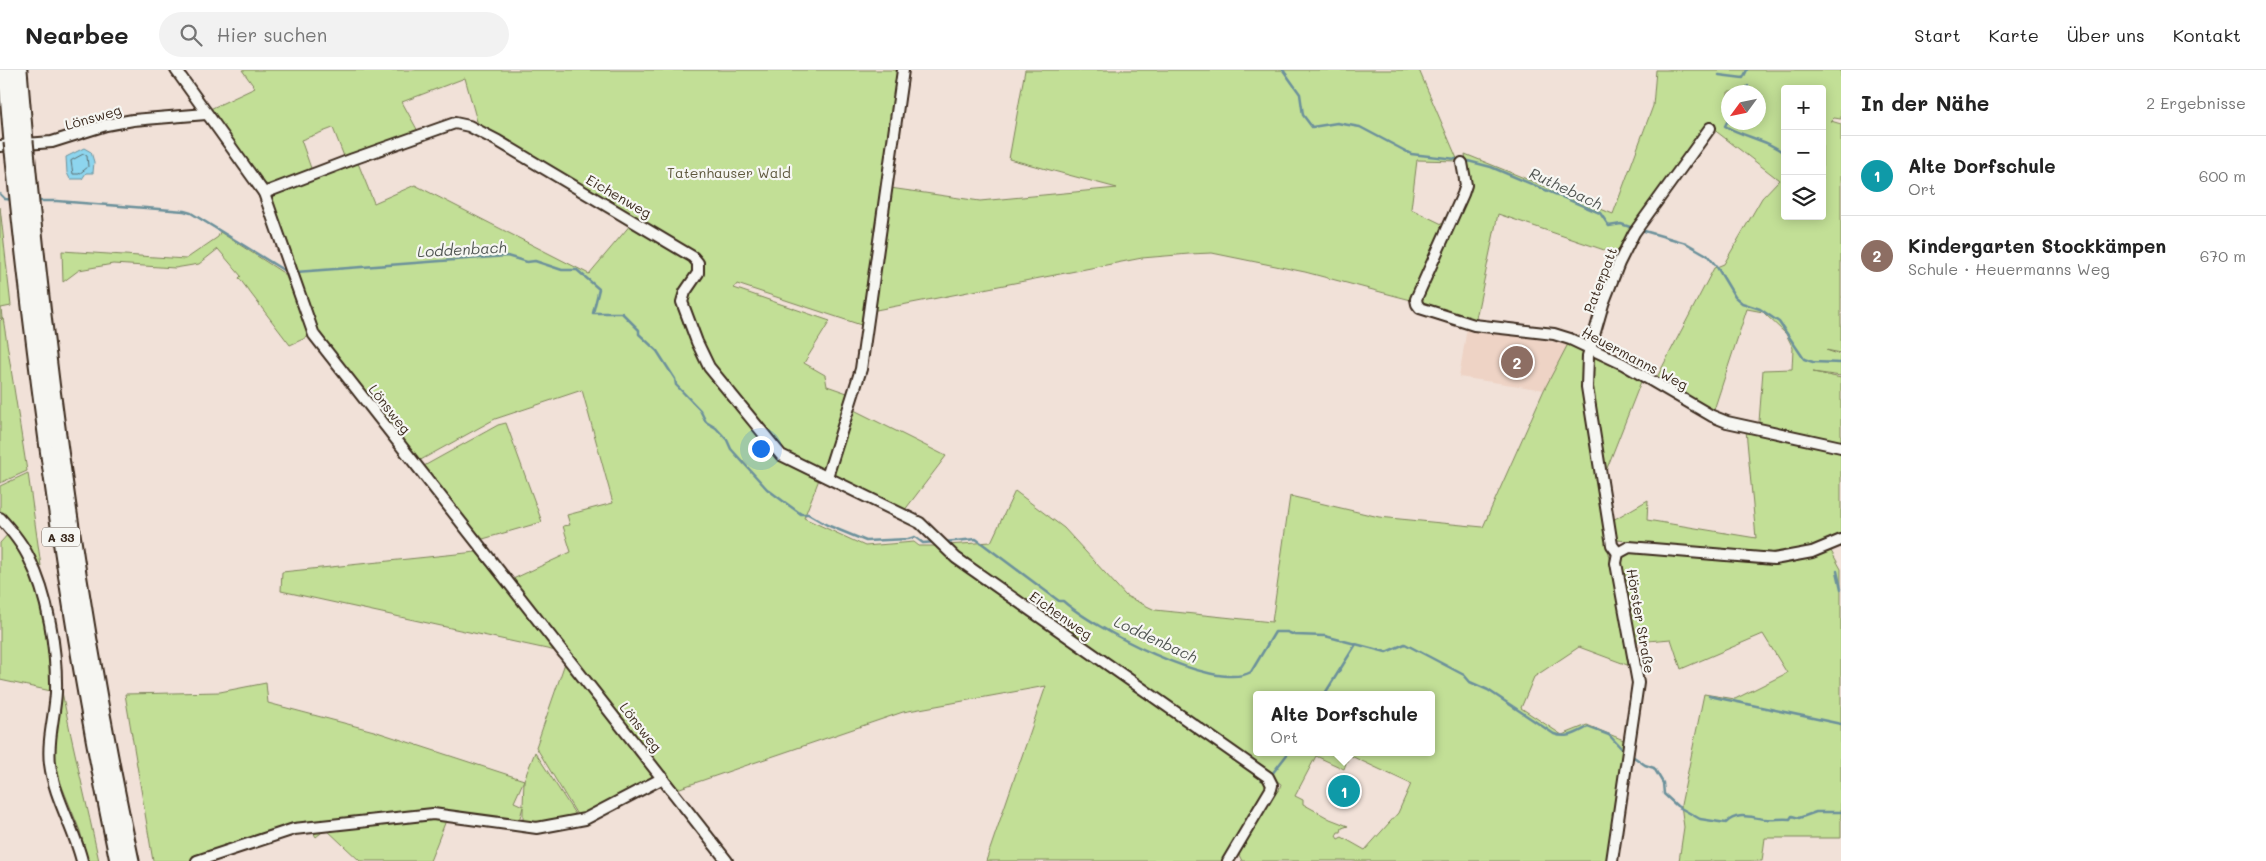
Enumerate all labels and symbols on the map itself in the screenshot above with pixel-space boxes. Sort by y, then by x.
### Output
north arrow [1721,85,1766,130]
street label: Lönsweg [63,100,123,134]
water label: Ruthebach [1526,162,1606,214]
park label: Tatenhauser Wald [667,163,791,182]
street label: Eichenweg [583,170,655,222]
water label: Loddenbach [417,237,507,261]
street label: Paterpatt [1579,244,1621,316]
street label: Heuermanns Weg [1579,322,1691,394]
pin: 2 [1501,343,1533,381]
street label: Lönsweg [365,380,415,438]
your location [748,436,774,462]
road number: A 33 [42,528,80,547]
street label: Hörster Straße [1622,567,1660,675]
street label: Eichenweg [1026,586,1096,644]
water label: Loddenbach [1111,611,1201,667]
street label: Lönsweg [616,698,666,756]
pin: 1 [1328,772,1360,810]

